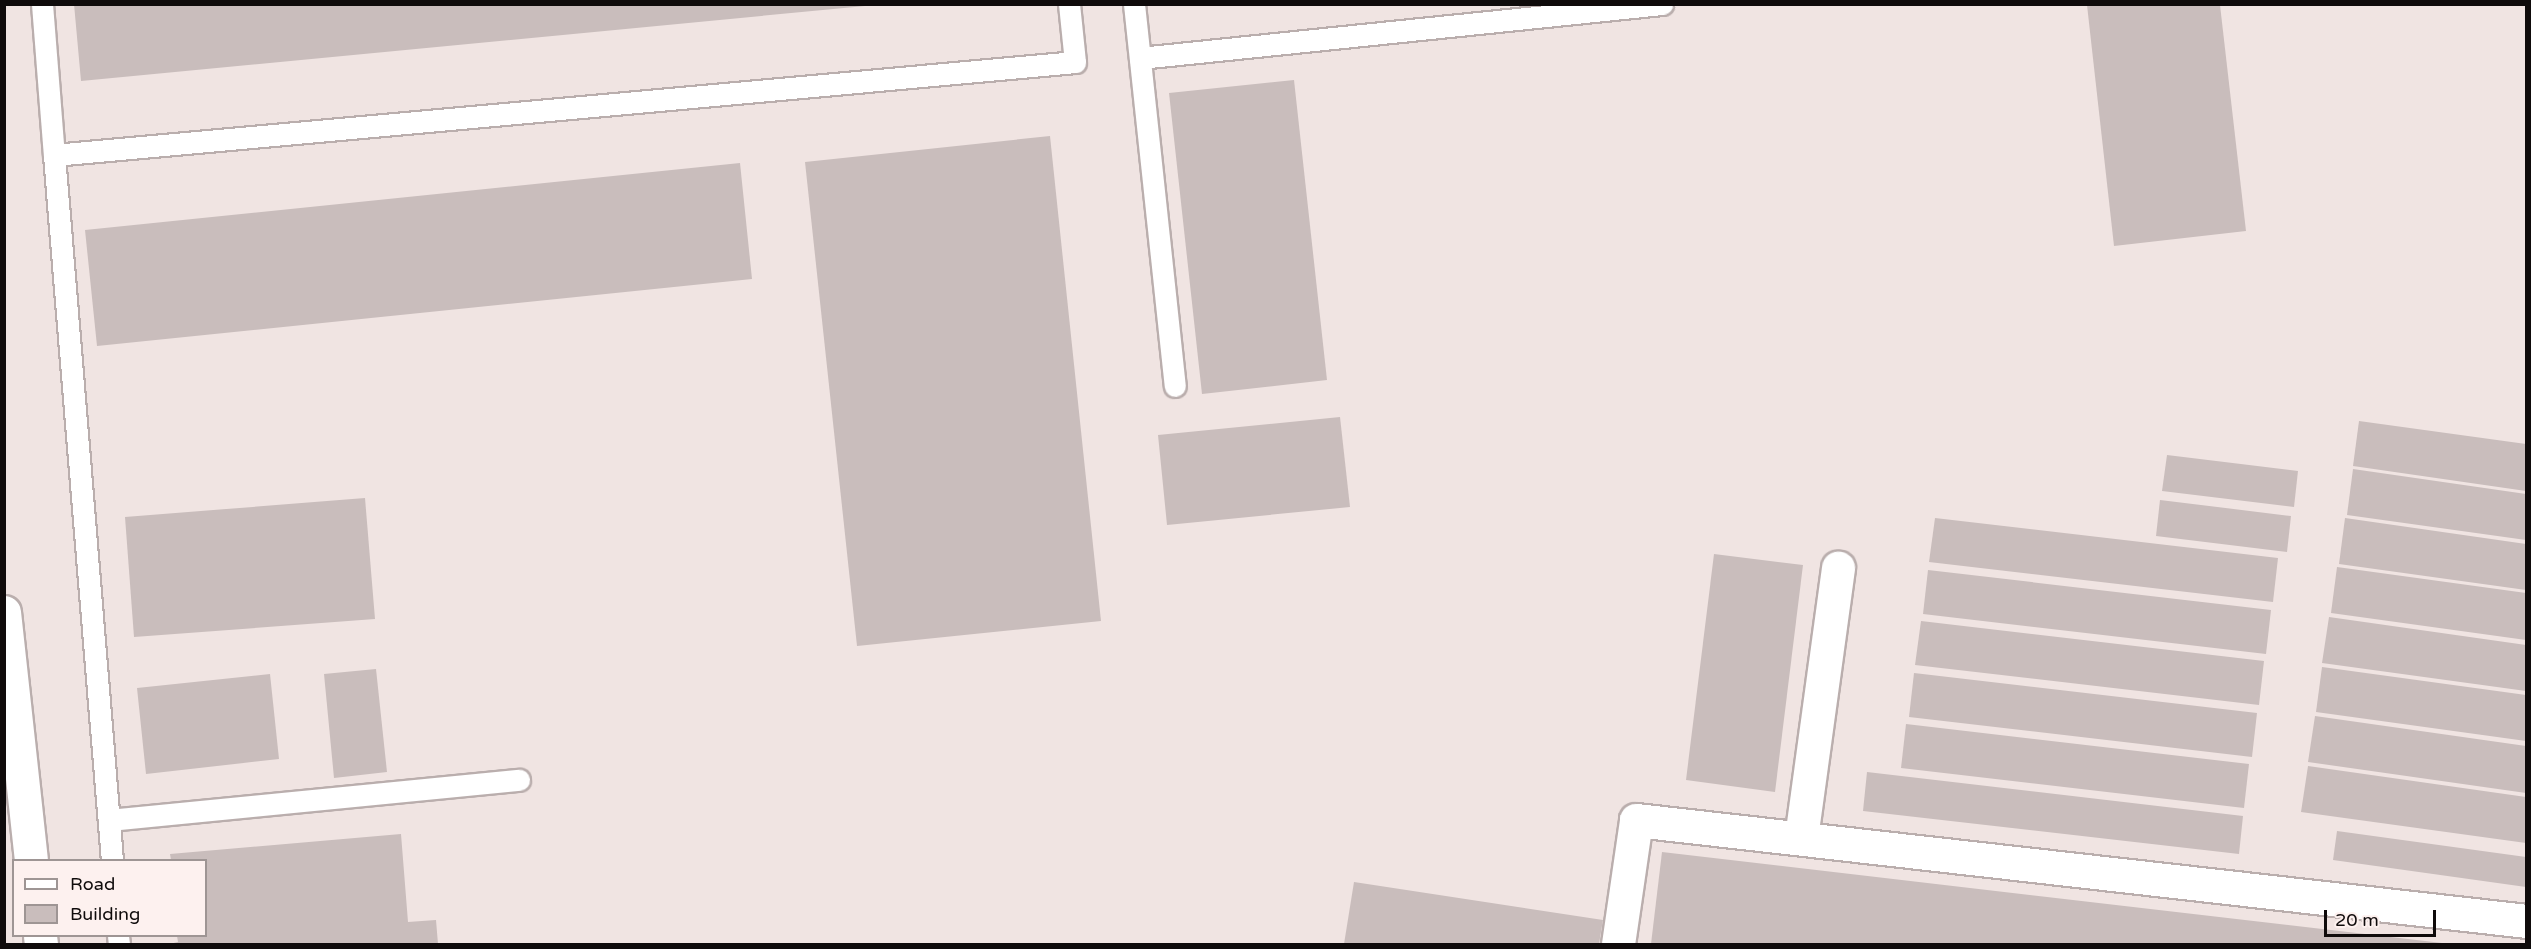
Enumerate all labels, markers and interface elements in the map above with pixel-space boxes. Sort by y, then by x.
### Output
legend [12,859,207,937]
text: Road [70,873,115,895]
scale bar [2327,898,2440,936]
text: Building [70,903,140,925]
text: 20 m [2335,909,2379,931]

